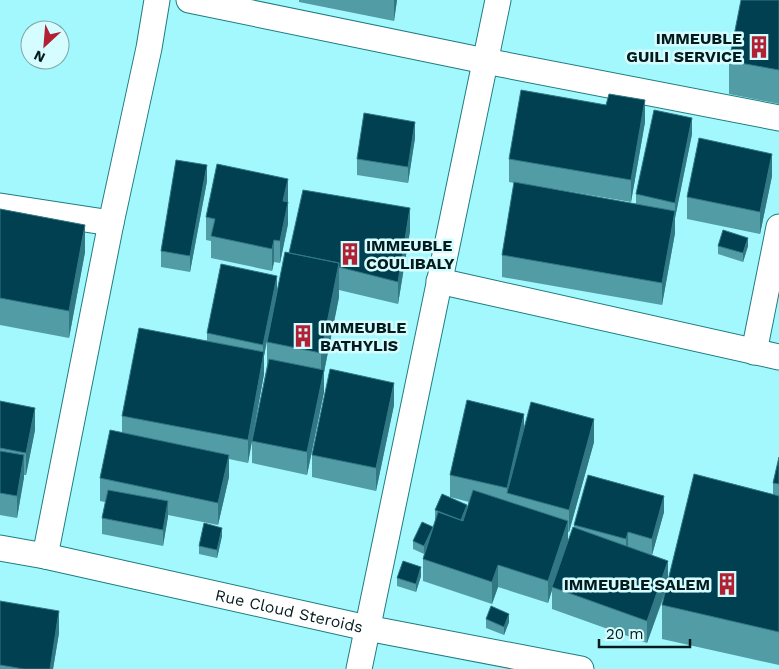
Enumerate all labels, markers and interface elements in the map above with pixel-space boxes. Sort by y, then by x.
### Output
north arrow [20,20,70,70]
place label: IMMEUBLE GUILI SERVICE [626,29,742,66]
building icon: IMMEUBLE GUILI SERVICE [746,34,772,60]
text: N [31,47,47,66]
place label: IMMEUBLE COULIBALY [366,236,455,273]
building icon: IMMEUBLE COULIBALY [337,241,363,267]
place label: IMMEUBLE BATHYLIS [320,318,406,355]
building icon: IMMEUBLE BATHYLIS [290,323,316,349]
building icon: IMMEUBLE SALEM [714,571,740,597]
place label: IMMEUBLE SALEM [564,575,710,594]
street label: Rue Cloud Steroids [213,585,365,637]
scale bar [599,616,690,648]
text: 20 m [606,625,644,643]

